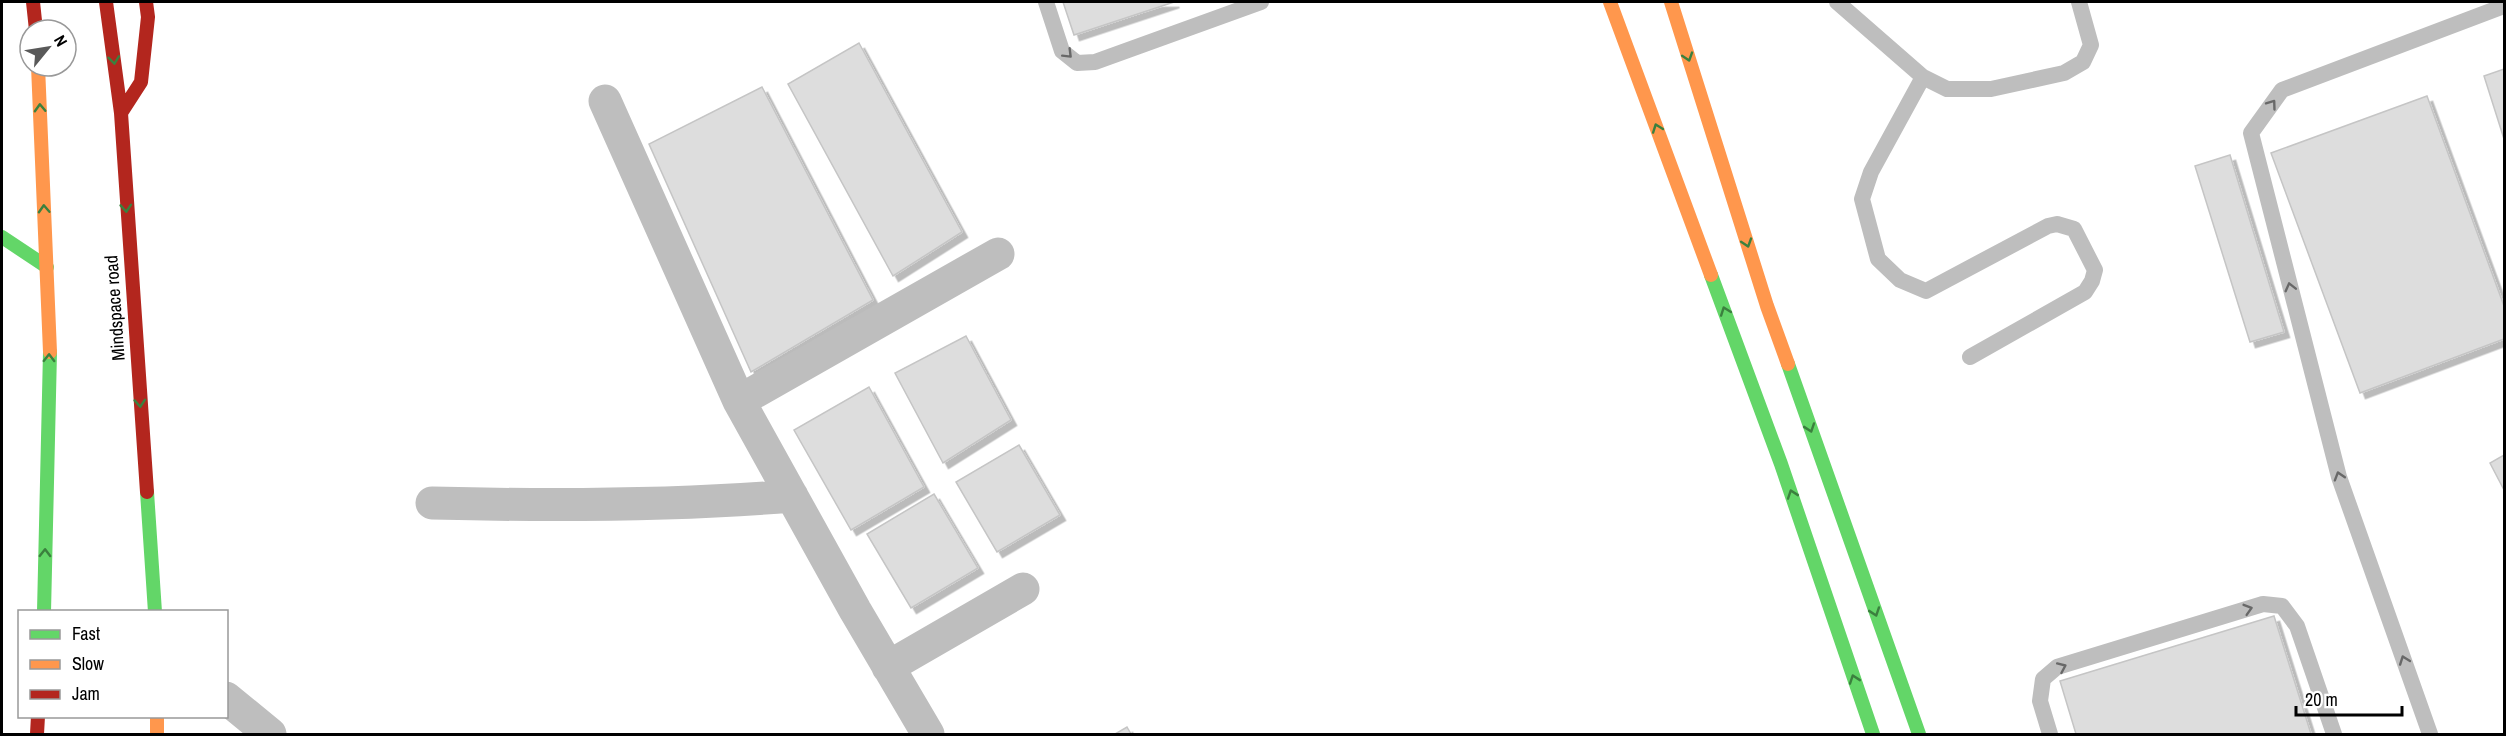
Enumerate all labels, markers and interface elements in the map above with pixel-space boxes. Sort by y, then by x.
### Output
north arrow [18,18,78,78]
text: N [49,31,73,50]
one-way arrow [1061,47,1072,58]
one-way arrow [1681,51,1693,62]
one-way arrow [107,55,119,64]
one-way arrow [2265,99,2276,110]
one-way arrow [33,103,46,112]
one-way arrow [1652,123,1664,134]
one-way arrow [38,204,51,213]
one-way arrow [119,204,132,213]
one-way arrow [1740,237,1752,248]
street label: Mindspace road [98,254,131,362]
one-way arrow [2285,282,2298,292]
one-way arrow [1720,306,1732,317]
one-way arrow [43,354,56,363]
one-way arrow [133,398,146,407]
one-way arrow [1802,422,1815,433]
one-way arrow [2334,471,2346,482]
one-way arrow [1786,489,1799,500]
one-way arrow [39,549,51,558]
one-way arrow [2242,604,2253,616]
one-way arrow [1868,606,1881,616]
legend [18,610,228,718]
text: Fast [72,621,100,646]
text: Slow [72,651,104,676]
one-way arrow [2398,655,2411,665]
one-way arrow [2055,662,2066,674]
one-way arrow [1849,674,1861,685]
scale bar [2296,679,2402,717]
text: Jam [72,681,100,706]
text: 20 m [2305,687,2338,712]

